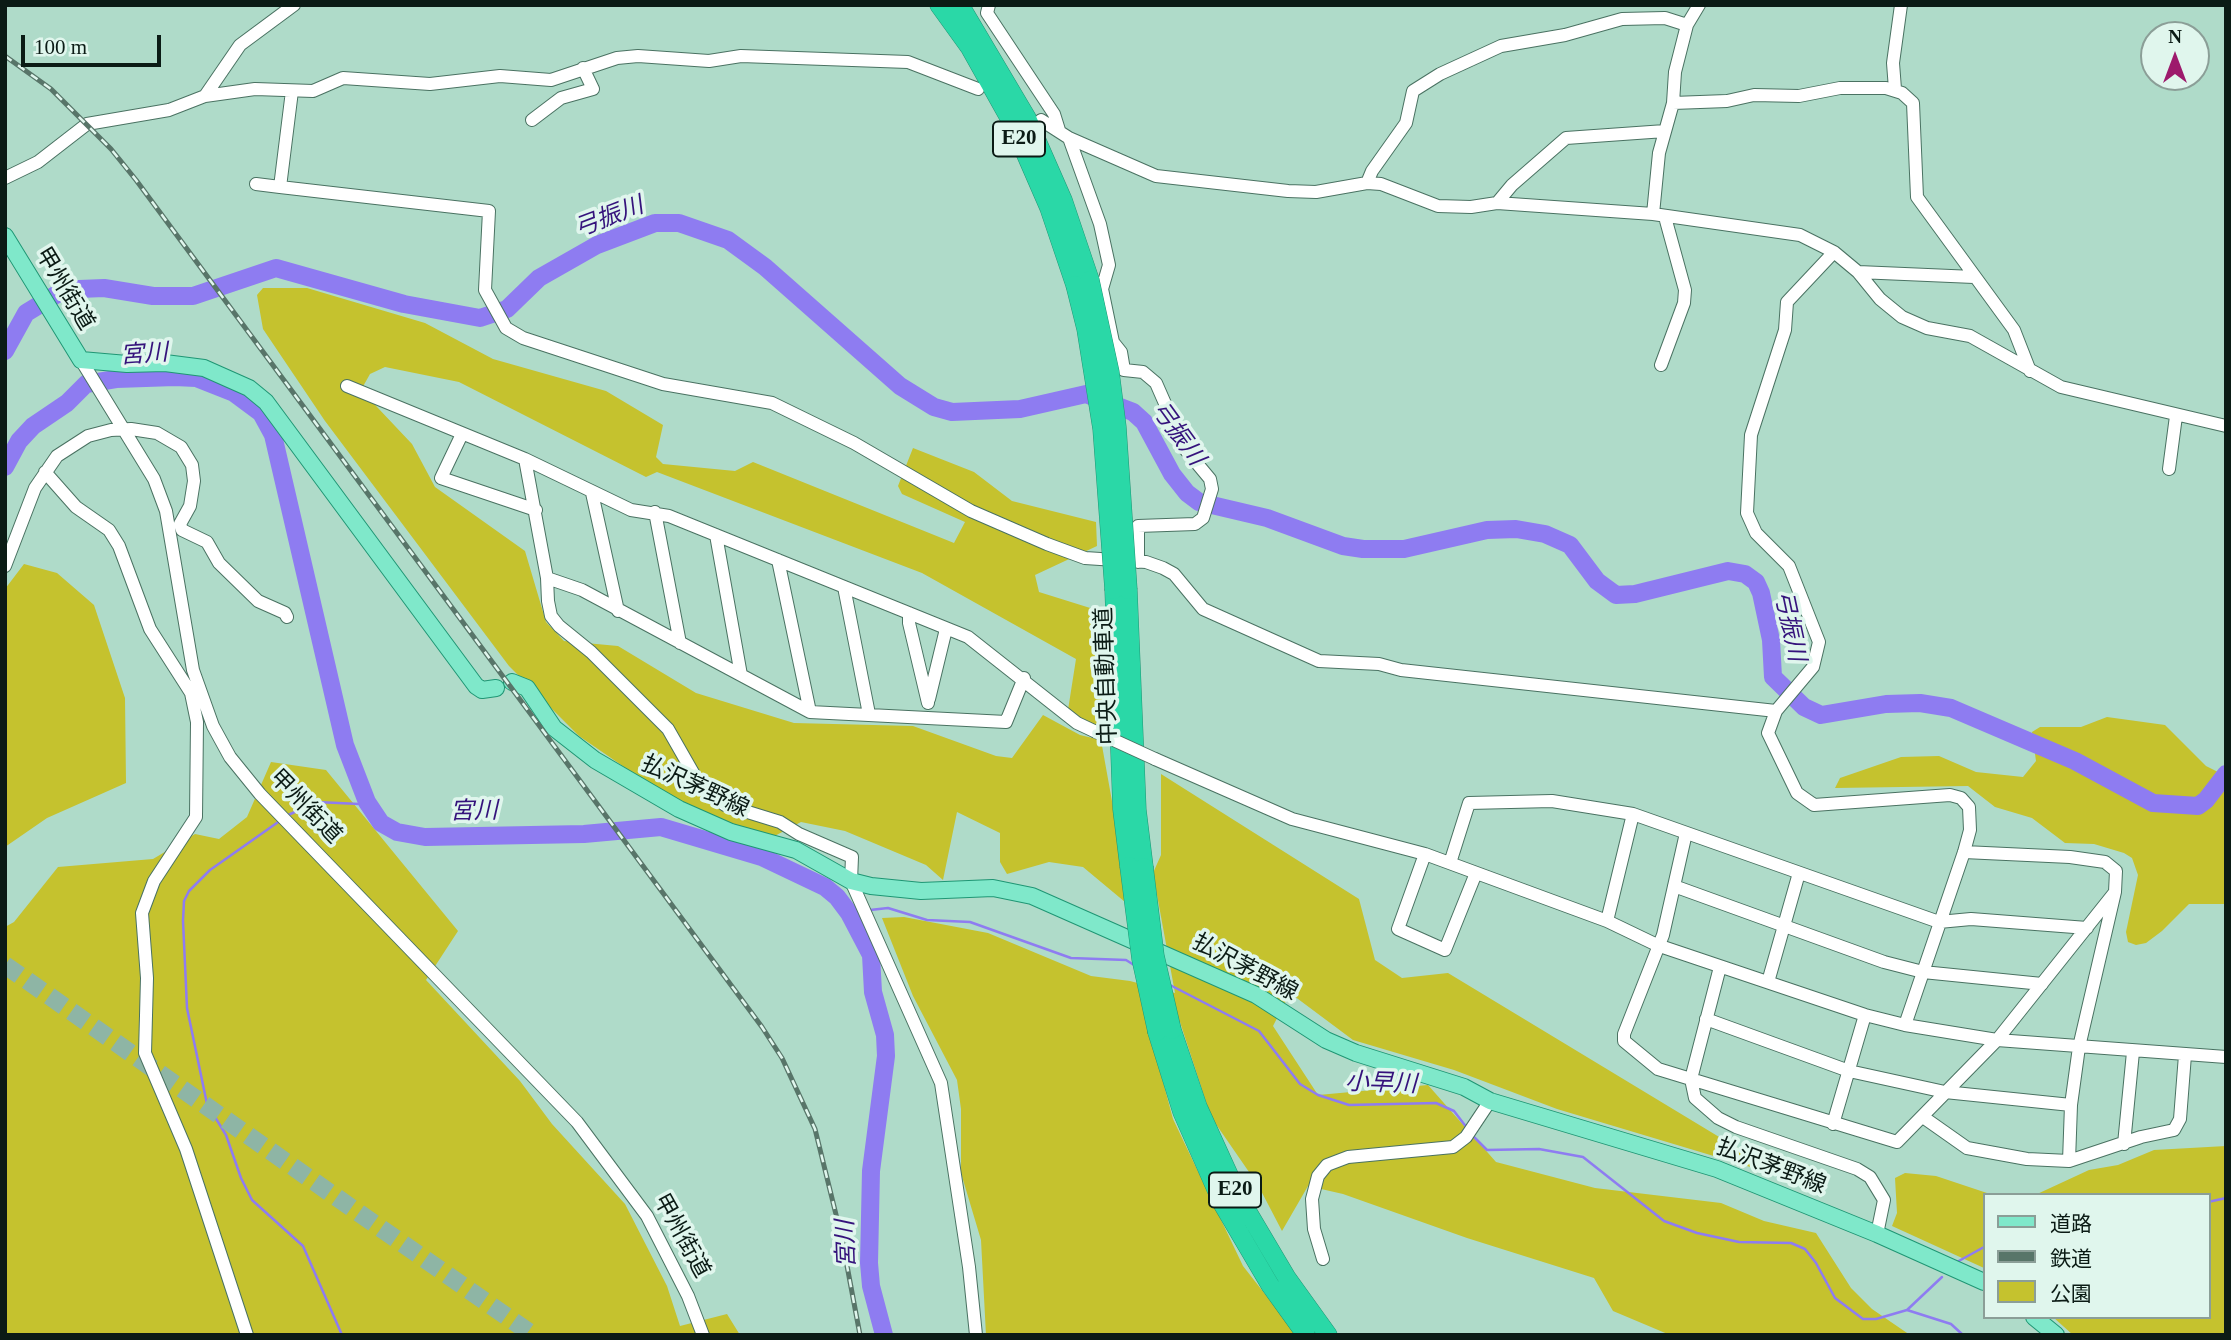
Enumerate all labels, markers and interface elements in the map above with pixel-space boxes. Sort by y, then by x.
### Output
scale bar [24,21,164,65]
north arrow [2140,21,2210,91]
text: N [2168,26,2182,47]
text: 100 m [34,35,87,59]
road number: E20 [993,122,1045,156]
water label: 弓振川 [570,192,648,244]
street label: 甲州街道 [28,242,100,336]
water label: 宮川 [119,339,169,371]
water label: 弓振川 [1144,396,1210,472]
water label: 弓振川 [1767,588,1811,664]
street label: 中央自動車道 [1091,607,1123,745]
street label: 払沢茅野線 [637,750,753,824]
street label: 甲州街道 [263,764,347,850]
water label: 宮川 [450,797,498,827]
street label: 払沢茅野線 [1188,929,1302,1007]
water label: 小早川 [1345,1068,1417,1100]
street label: 払沢茅野線 [1712,1134,1830,1200]
road number: E20 [1209,1172,1261,1208]
street label: 甲州街道 [647,1189,715,1283]
legend [1982,1193,2210,1319]
text: 道路 [2050,1212,2092,1236]
water label: 宮川 [832,1220,862,1268]
text: 鉄道 [2050,1247,2092,1271]
text: 公園 [2050,1282,2092,1306]

